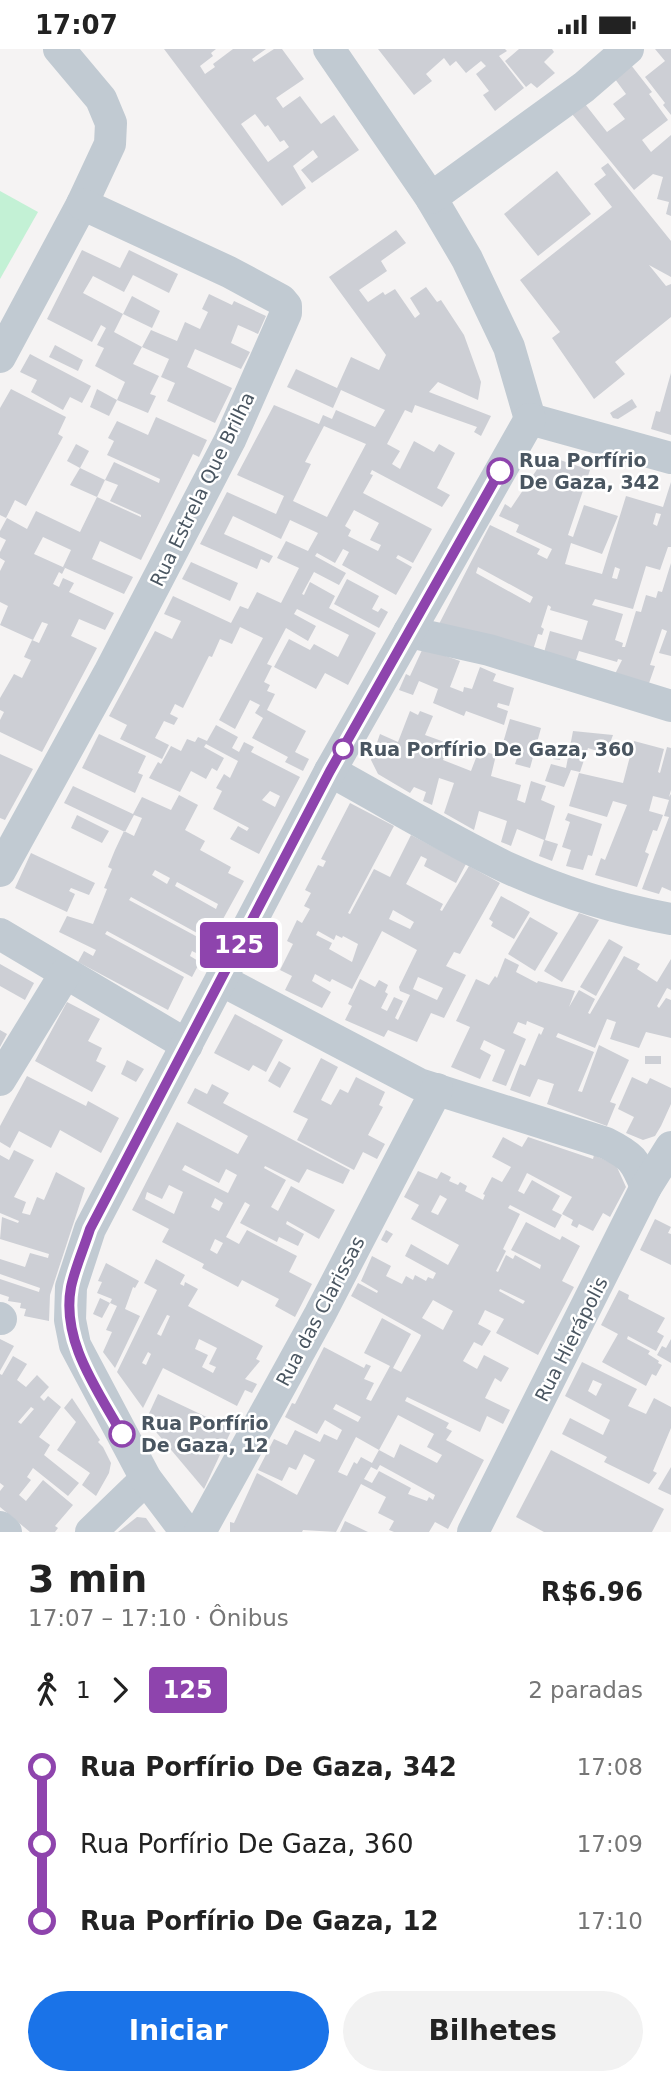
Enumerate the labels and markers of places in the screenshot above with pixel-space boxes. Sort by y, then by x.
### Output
place label: Rua Porfírio De Gaza, 342 [519,449,660,493]
marker: Rua Porfírio De Gaza, 342 [487,458,513,484]
place label: Rua Porfírio De Gaza, 360 [359,738,634,760]
marker: Rua Porfírio De Gaza, 360 [333,739,353,759]
place label: Rua Porfírio De Gaza, 12 [141,1412,269,1456]
marker: Rua Porfírio De Gaza, 12 [109,1421,135,1447]

